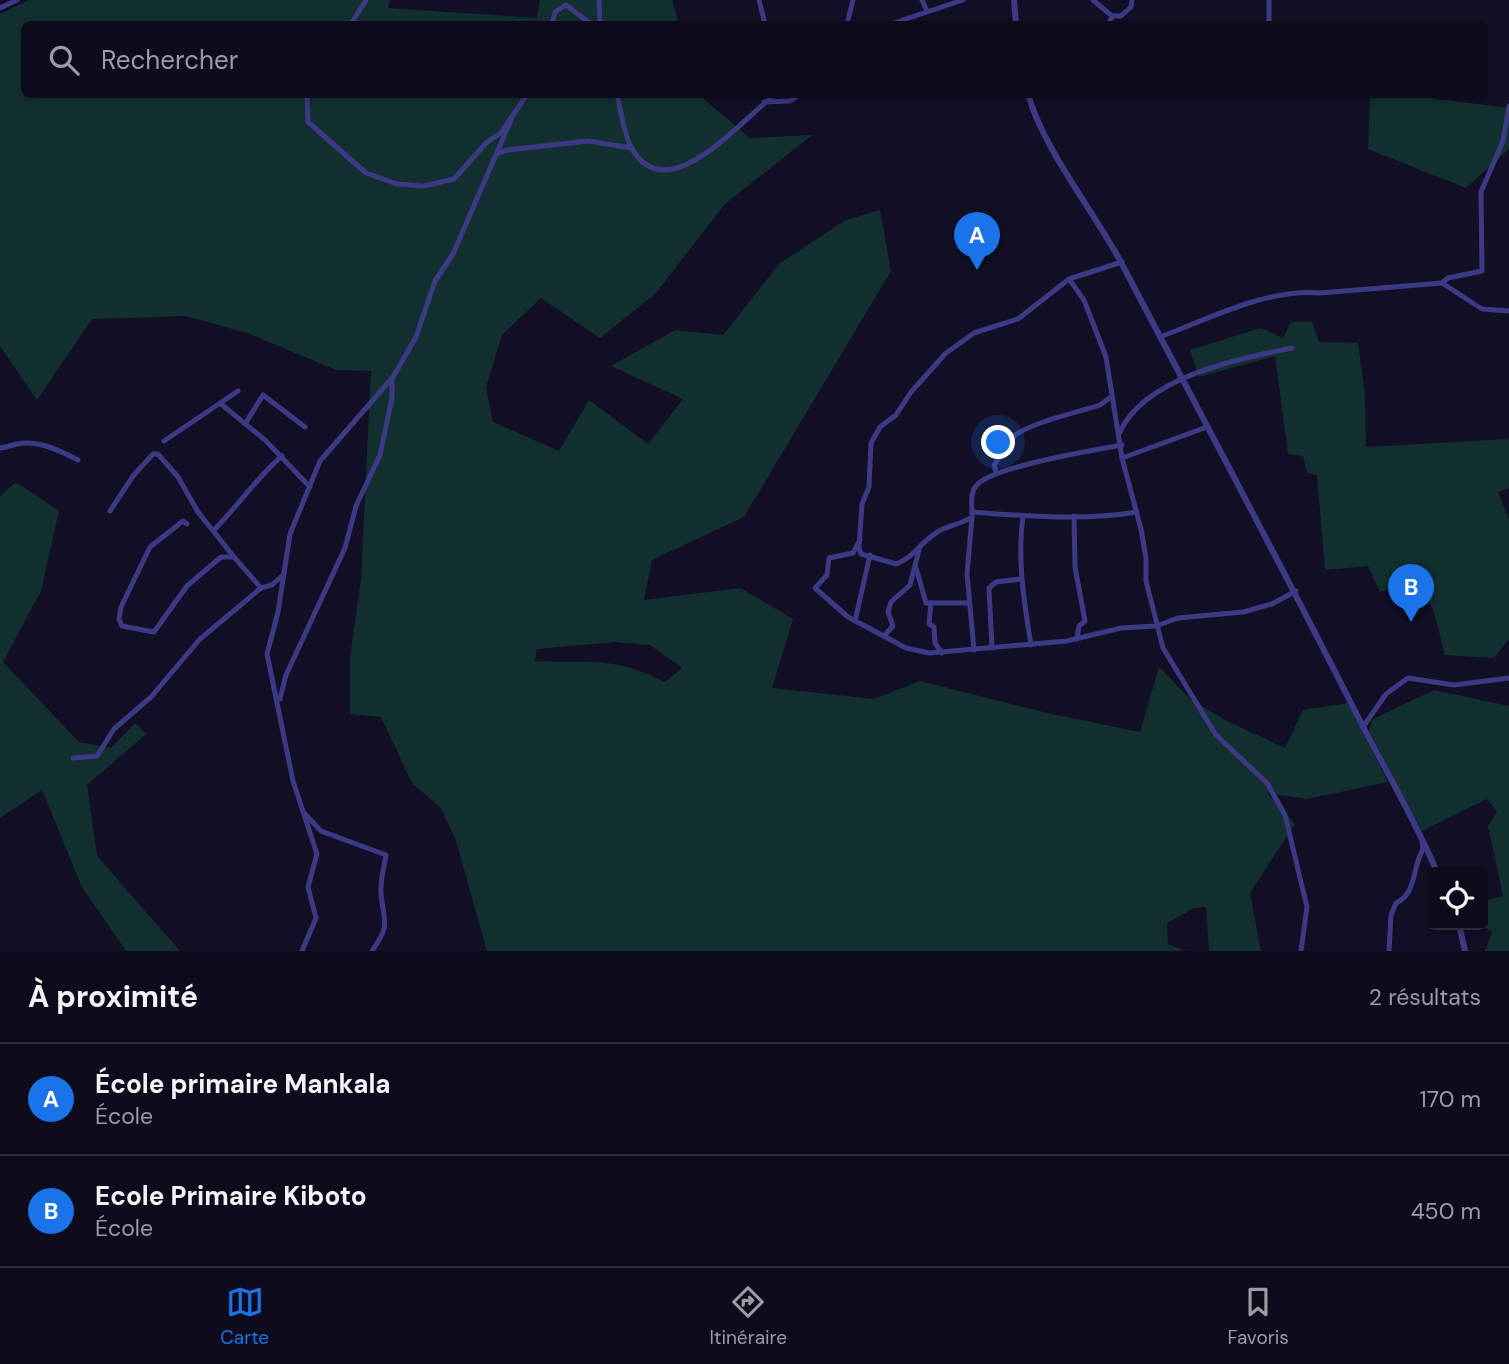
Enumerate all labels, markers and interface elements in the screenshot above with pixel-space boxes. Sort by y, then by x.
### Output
search box [21,21,1488,98]
icon: search [45,41,83,79]
text: Rechercher [101,43,238,77]
pin: A [954,212,1000,270]
your location [981,425,1015,459]
pin: B [1388,564,1434,622]
map controls [1425,867,1488,930]
button: locate [1425,867,1488,930]
text: À proximité [28,977,198,1016]
text: 2 résultats [1369,982,1481,1012]
text: École primaire Mankala [95,1067,391,1101]
text: A [43,1084,59,1114]
text: 170 m [1420,1084,1481,1114]
text: École [95,1101,153,1131]
text: Ecole Primaire Kiboto [95,1179,367,1213]
text: B [44,1196,58,1226]
text: 450 m [1411,1196,1481,1226]
text: École [95,1213,153,1243]
tab: Carte [220,1283,269,1350]
tab: Itinéraire [709,1283,787,1350]
tab: Favoris [1227,1283,1289,1350]

